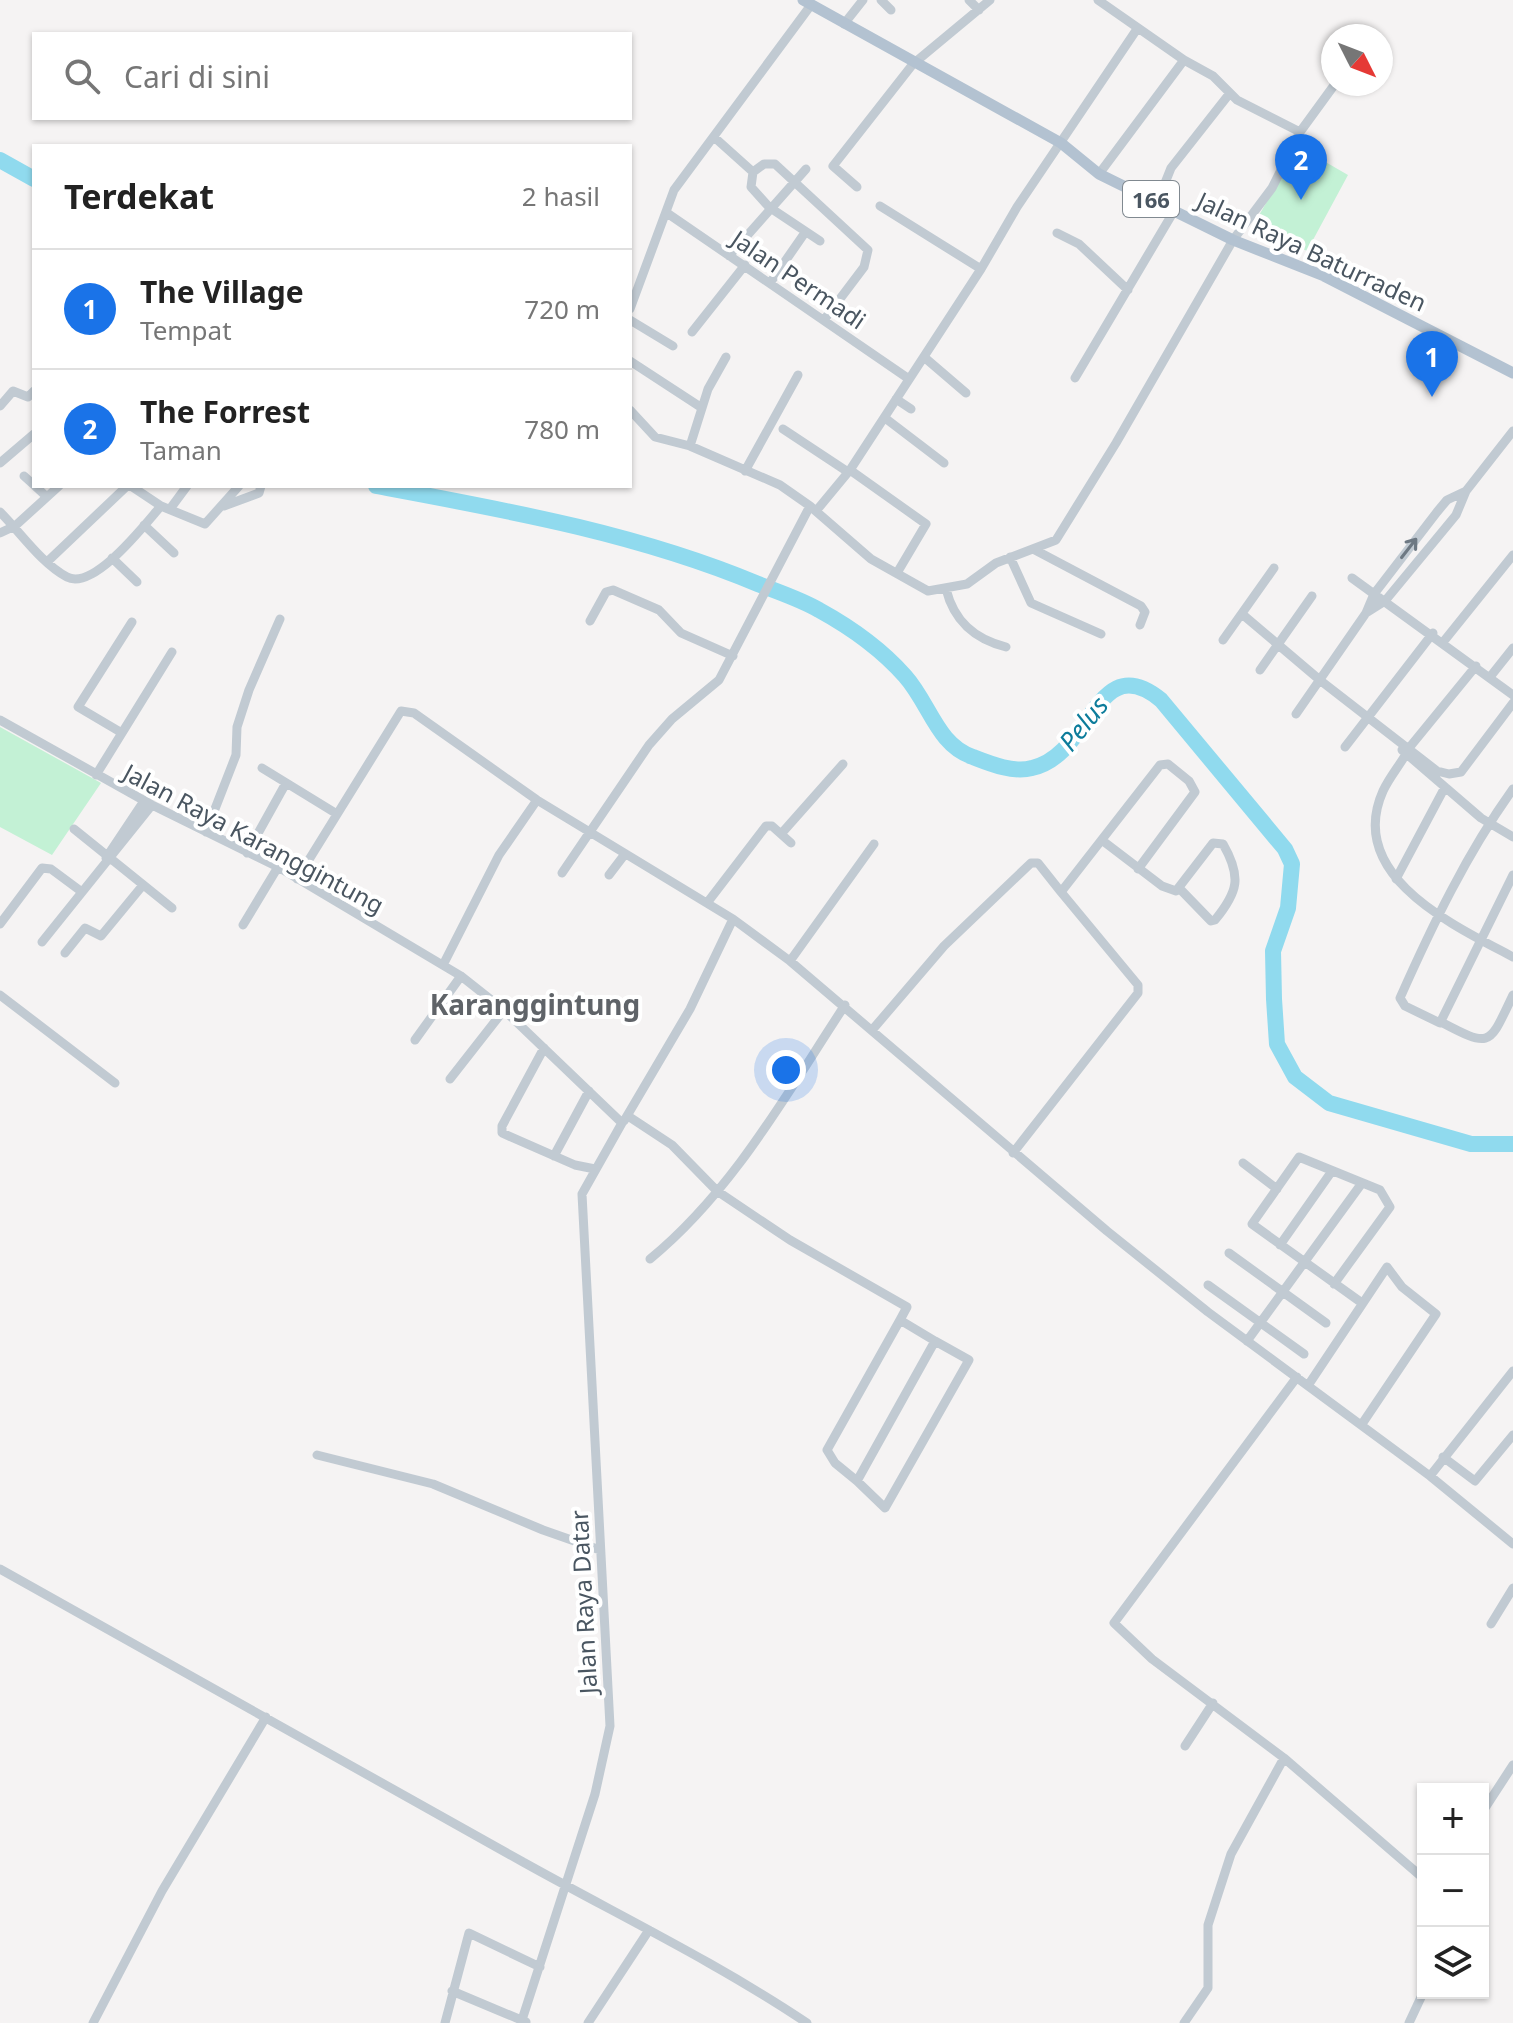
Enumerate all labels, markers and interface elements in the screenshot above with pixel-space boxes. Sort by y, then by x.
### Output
north arrow [1321,24,1393,96]
search box [32,32,632,120]
icon: search [60,54,104,98]
text: Cari di sini [124,56,270,97]
pin: 2 [1275,134,1327,200]
text: Terdekat [64,173,214,219]
text: 2 hasil [522,178,600,214]
road number: 166 [1123,181,1179,217]
street label: Jalan Raya Baturraden [1190,182,1432,319]
street label: Jalan Permadi [724,221,873,336]
text: The Village [140,271,304,312]
text: 1 [83,291,97,327]
text: 720 m [524,291,600,327]
text: Tempat [140,312,232,348]
pin: 1 [1406,331,1458,397]
text: The Forrest [140,391,310,432]
text: 2 [83,411,97,447]
text: 780 m [524,411,600,447]
text: Taman [140,432,222,468]
one-way arrow [1400,538,1417,559]
water label: Pelus [1050,688,1116,758]
street label: Jalan Raya Karanggintung [116,754,390,921]
district label: Karanggintung [430,985,640,1023]
your location [766,1050,806,1090]
street label: Jalan Raya Datar [562,1509,604,1697]
map controls [1417,1783,1489,1999]
button: + [1417,1783,1489,1855]
button: − [1417,1855,1489,1927]
button: layers [1417,1927,1489,1999]

